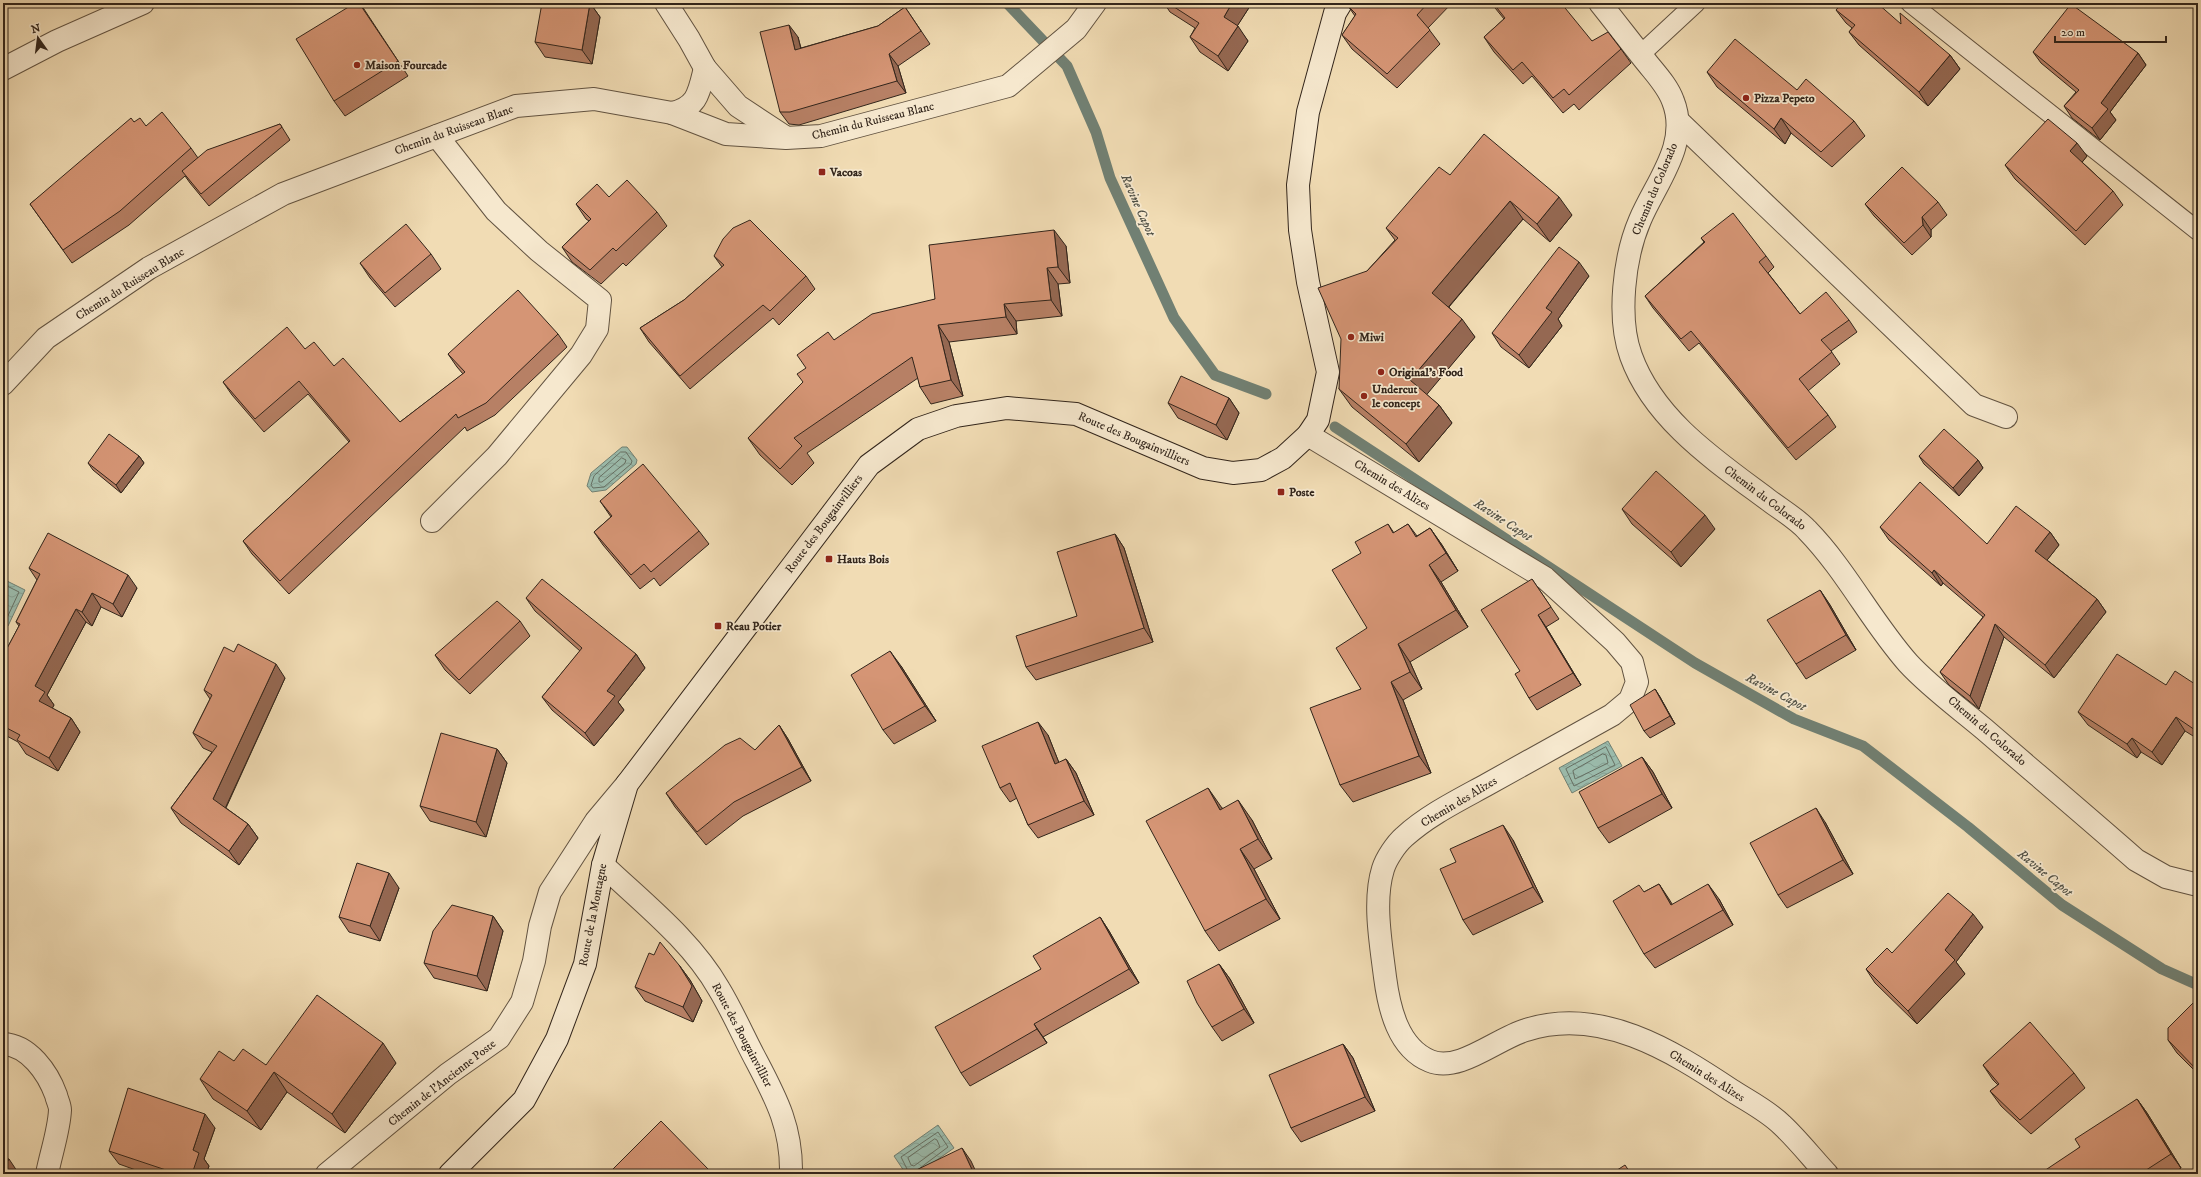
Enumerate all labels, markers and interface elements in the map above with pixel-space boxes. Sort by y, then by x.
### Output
north arrow [18,18,58,58]
scale bar [2055,18,2166,44]
text: N [30,21,42,37]
text: 20 m [2061,25,2085,40]
place label: Maison Fourcade [365,58,447,73]
marker: Maison Fourcade [352,60,362,70]
place label: Pizza Pepeto [1754,91,1815,106]
marker: Pizza Pepeto [1741,93,1751,103]
street label: Chemin du Ruisseau Blanc [810,99,936,143]
street label: Chemin du Ruisseau Blanc [392,101,516,159]
street label: Chemin du Colorado [1629,140,1681,238]
place label: Vacoas [829,165,862,180]
marker: Vacoas [817,167,827,177]
water label: Ravine Capot [1117,171,1159,239]
street label: Chemin du Ruisseau Blanc [73,244,187,324]
place label: Miwi [1359,330,1384,345]
marker: Miwi [1346,332,1356,342]
place label: Original's Food [1389,365,1464,380]
marker: Original's Food [1376,367,1386,377]
place label: Undercut le concept [1371,382,1420,411]
marker: Undercut le concept [1359,391,1369,401]
street label: Route des Bougainvilliers [1076,409,1192,469]
street label: Chemin des Alizes [1351,456,1433,514]
street label: Chemin du Colorado [1721,462,1809,534]
street label: Route des Bougainvilliers [782,472,866,576]
place label: Poste [1289,485,1314,500]
marker: Poste [1276,487,1286,497]
water label: Ravine Capot [1470,495,1536,545]
place label: Hauts Bois [837,552,889,567]
marker: Hauts Bois [824,554,834,564]
place label: Reau Potier [726,619,782,634]
marker: Reau Potier [713,621,723,631]
water label: Ravine Capot [1742,669,1810,715]
street label: Chemin du Colorado [1945,693,2029,769]
street label: Chemin des Alizes [1418,773,1500,831]
water label: Ravine Capot [2013,845,2077,901]
street label: Route de la Montagne [576,862,610,968]
street label: Route des Bougainvillier [708,980,776,1090]
street label: Chemin de l'Ancienne Poste [385,1036,499,1130]
street label: Chemin des Alizes [1666,1047,1748,1105]

